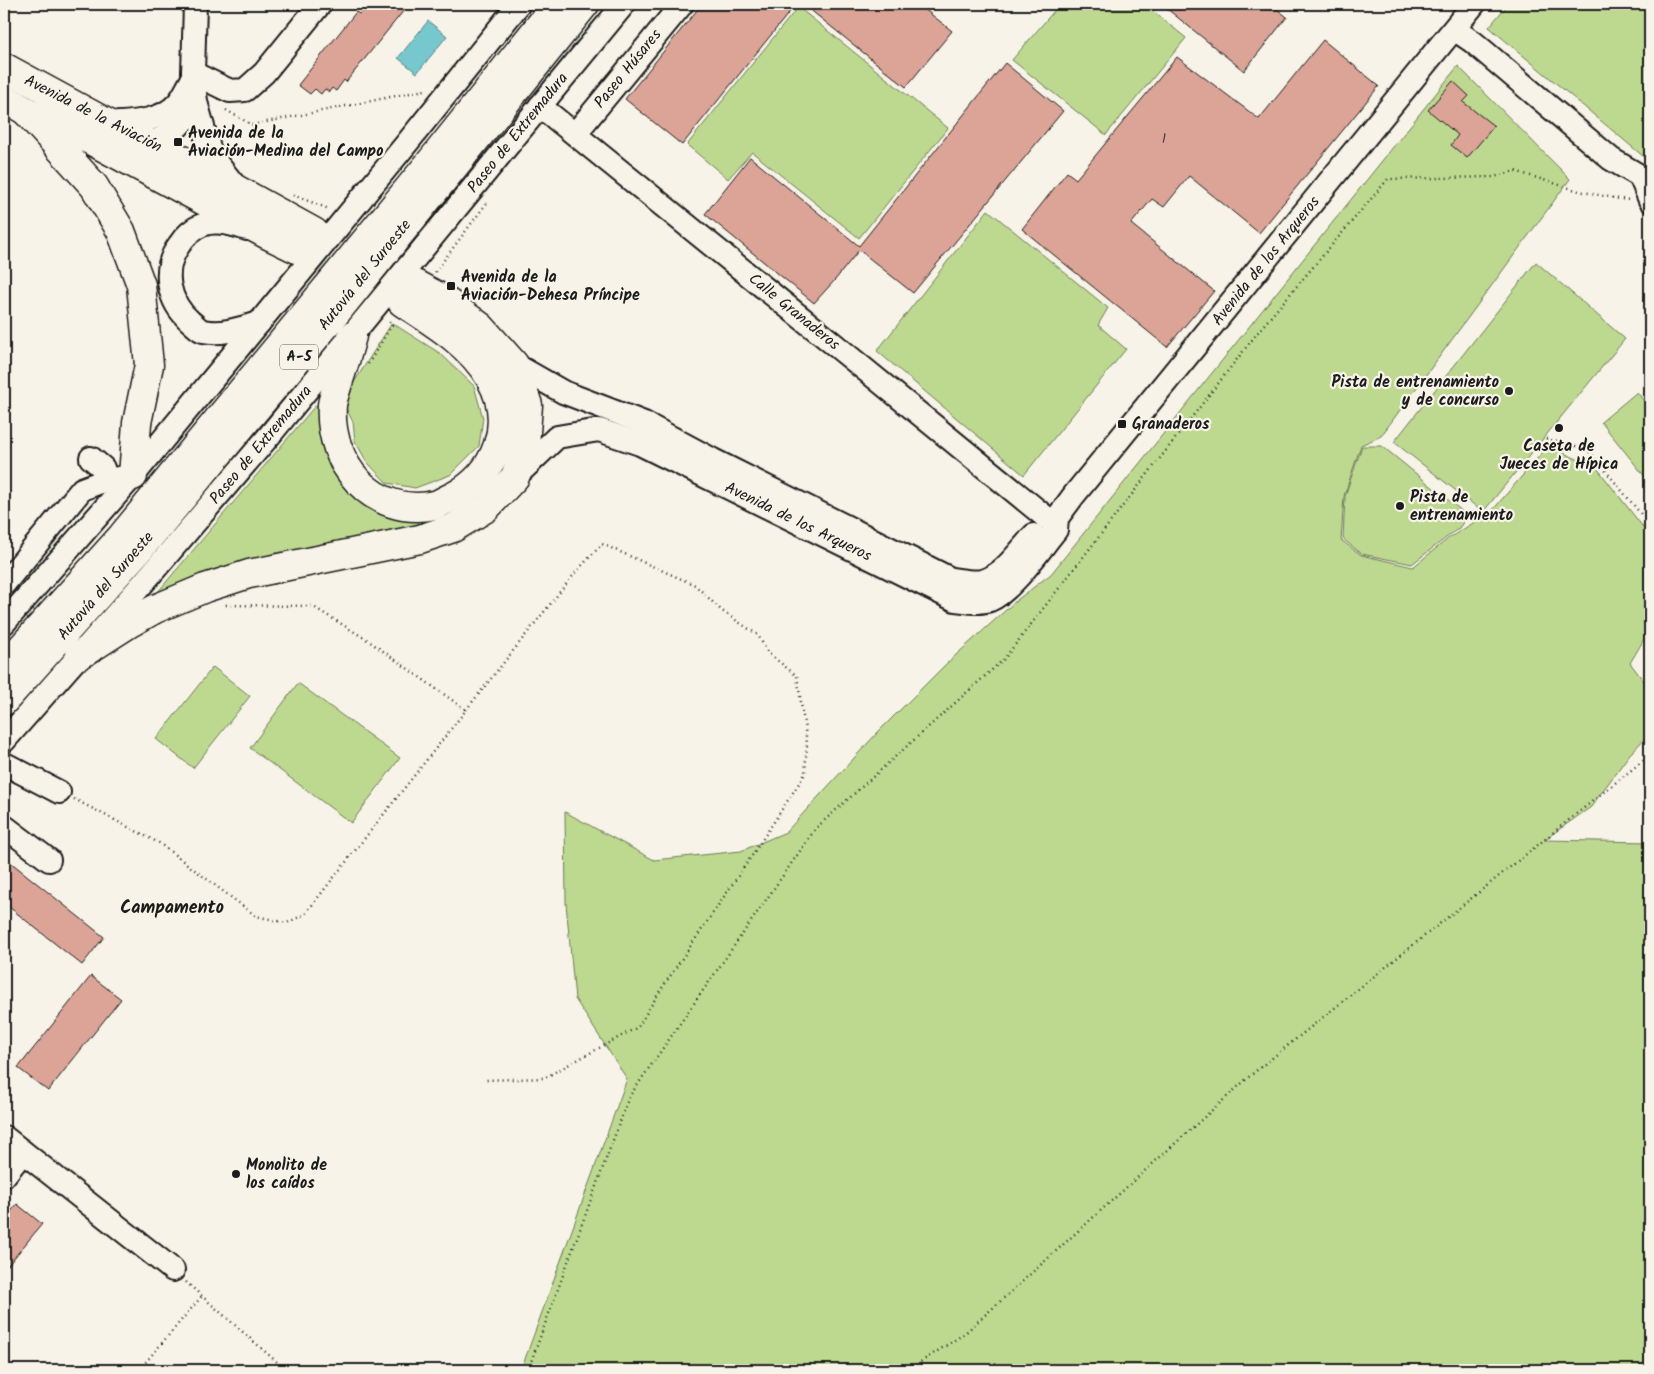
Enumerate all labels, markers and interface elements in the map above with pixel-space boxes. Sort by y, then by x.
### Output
street label: Paseo Húsares [588,24,668,114]
street label: Paseo de Extremadura [461,67,575,199]
street label: Avenida de la Aviación [20,68,166,160]
place label: Avenida de la Aviación-Medina del Campo [188,121,384,164]
house number: 1 [1162,128,1166,150]
marker: Avenida de la Aviación-Medina del Campo [172,136,184,148]
street label: Avenida de los Arqueros [1206,191,1326,331]
street label: Autovía del Suroeste [312,214,418,336]
place label: Avenida de la Aviación-Dehesa Príncipe [461,265,640,308]
street label: Calle Granaderos [743,267,845,357]
marker: Avenida de la Aviación-Dehesa Príncipe [445,280,457,292]
road number: A-5 [280,344,318,370]
place label: Pista de entrenamiento y de concurso [1331,370,1499,413]
street label: Paseo de Extremadura [204,380,318,510]
marker: Pista de entrenamiento y de concurso [1503,385,1515,397]
place label: Granaderos [1132,412,1210,437]
marker: Granaderos [1116,418,1128,430]
marker: Caseta de Jueces de Hípica [1553,422,1565,434]
place label: Caseta de Jueces de Hípica [1500,434,1618,477]
street label: Avenida de los Arqueros [720,476,876,569]
place label: Pista de entrenamiento [1410,485,1513,528]
marker: Pista de entrenamiento [1394,500,1406,512]
street label: Autovía del Suroeste [52,526,160,646]
district label: Campamento [120,894,224,923]
place label: Monolito de los caídos [246,1153,327,1196]
marker: Monolito de los caídos [230,1168,242,1180]

